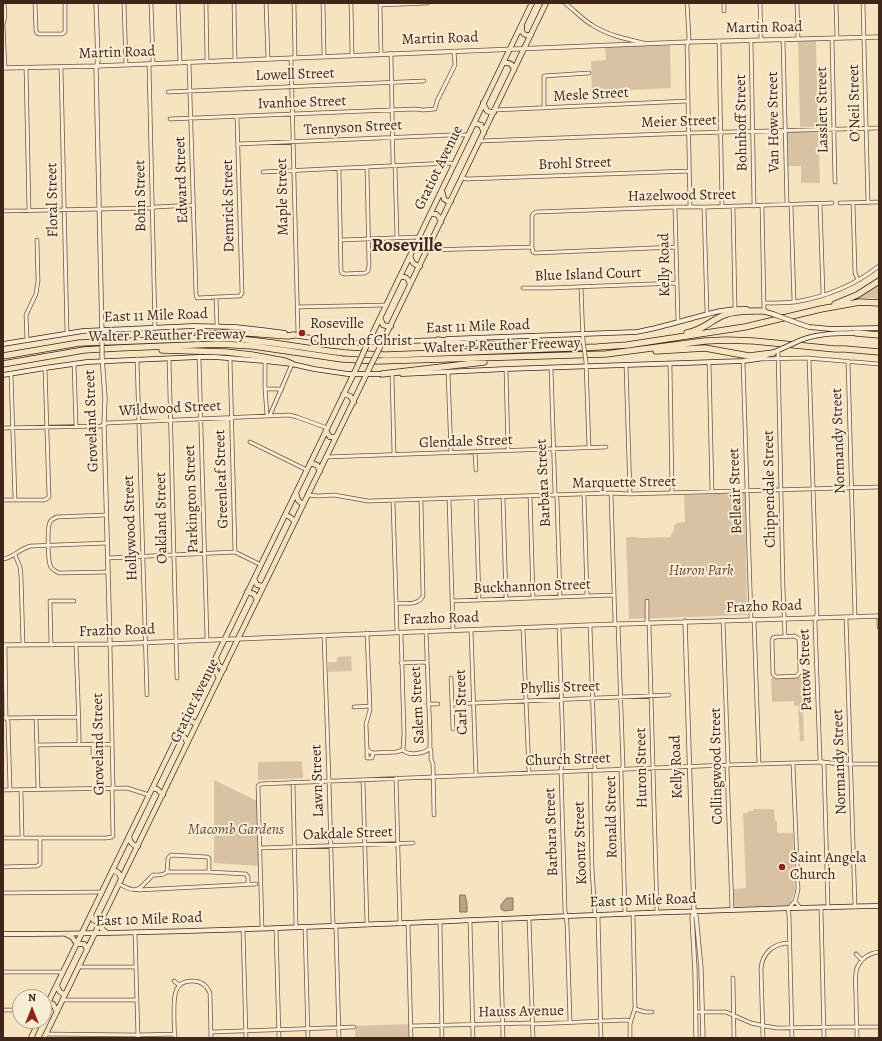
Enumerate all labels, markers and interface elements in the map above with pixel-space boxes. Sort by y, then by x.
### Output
street label: Martin Road [725,18,803,38]
street label: Martin Road [401,29,479,49]
street label: Martin Road [78,43,156,63]
street label: O'Neil Street [845,64,865,142]
street label: Lowell Street [255,65,335,85]
street label: Lasslett Street [813,66,833,154]
street label: Van Howe Street [764,71,784,173]
street label: Bohnhoff Street [732,74,752,172]
street label: Mesle Street [553,84,629,106]
street label: Ivanhoe Street [257,92,347,114]
street label: Meier Street [641,112,717,132]
street label: Tennyson Street [303,116,403,140]
street label: Gratiot Avenue [411,123,467,213]
street label: Edward Street [171,136,193,224]
street label: Brohl Street [538,154,612,174]
street label: Maple Street [273,158,293,236]
street label: Demrick Street [219,159,239,253]
street label: Bohn Street [131,160,151,232]
street label: Floral Street [43,162,63,238]
street label: Hazelwood Street [628,186,736,206]
street label: Kelly Road [655,233,675,297]
district label: Roseville [371,235,443,257]
street label: Blue Island Court [534,264,642,286]
street label: East 11 Mile Road [104,305,208,327]
place label: Roseville Church of Christ [310,315,412,350]
street label: East 11 Mile Road [426,316,530,338]
street label: Walter P Reuther Freeway [88,326,246,346]
marker: Roseville Church of Christ [297,328,307,338]
street label: Walter P Reuther Freeway [423,334,581,358]
street label: Groveland Street [81,369,103,473]
street label: Normandy Street [828,388,850,494]
street label: Wildwood Street [118,397,222,421]
street label: Greenleaf Street [211,429,233,529]
street label: Chippendale Street [760,430,780,548]
street label: Glendale Street [419,431,513,453]
street label: Barbara Street [533,438,555,528]
street label: Parkington Street [181,444,203,554]
street label: Belleair Street [725,448,747,534]
street label: Oakland Street [152,472,172,564]
street label: Marquette Street [572,473,676,493]
street label: Hollywood Street [120,475,142,581]
park label: Huron Park [669,562,733,580]
street label: Buckhannon Street [473,576,591,598]
street label: Frazho Road [725,597,803,617]
street label: Frazho Road [402,609,480,629]
street label: Frazho Road [78,621,156,641]
street label: Pattow Street [796,628,816,712]
street label: Gratiot Avenue [167,656,223,746]
street label: Salem Street [407,666,429,744]
street label: Carl Street [452,669,472,735]
street label: Phyllis Street [520,678,600,698]
street label: Groveland Street [89,693,109,795]
street label: Collingwood Street [707,707,727,825]
street label: Normandy Street [829,709,851,815]
street label: Huron Street [632,728,652,808]
street label: Kelly Road [667,735,687,799]
street label: Lawn Street [308,744,328,818]
street label: Church Street [525,750,611,770]
street label: Ronald Street [602,775,622,859]
street label: Barbara Street [541,787,563,877]
street label: Koontz Street [571,801,591,885]
park label: Macomb Gardens [188,821,284,839]
street label: Oakdale Street [303,823,393,845]
place label: Saint Angela Church [790,849,867,884]
marker: Saint Angela Church [777,862,787,872]
street label: East 10 Mile Road [589,890,697,912]
street label: East 10 Mile Road [95,909,203,931]
north arrow [12,989,52,1029]
text: N [28,990,36,1005]
street label: Hauss Avenue [478,1002,564,1022]

